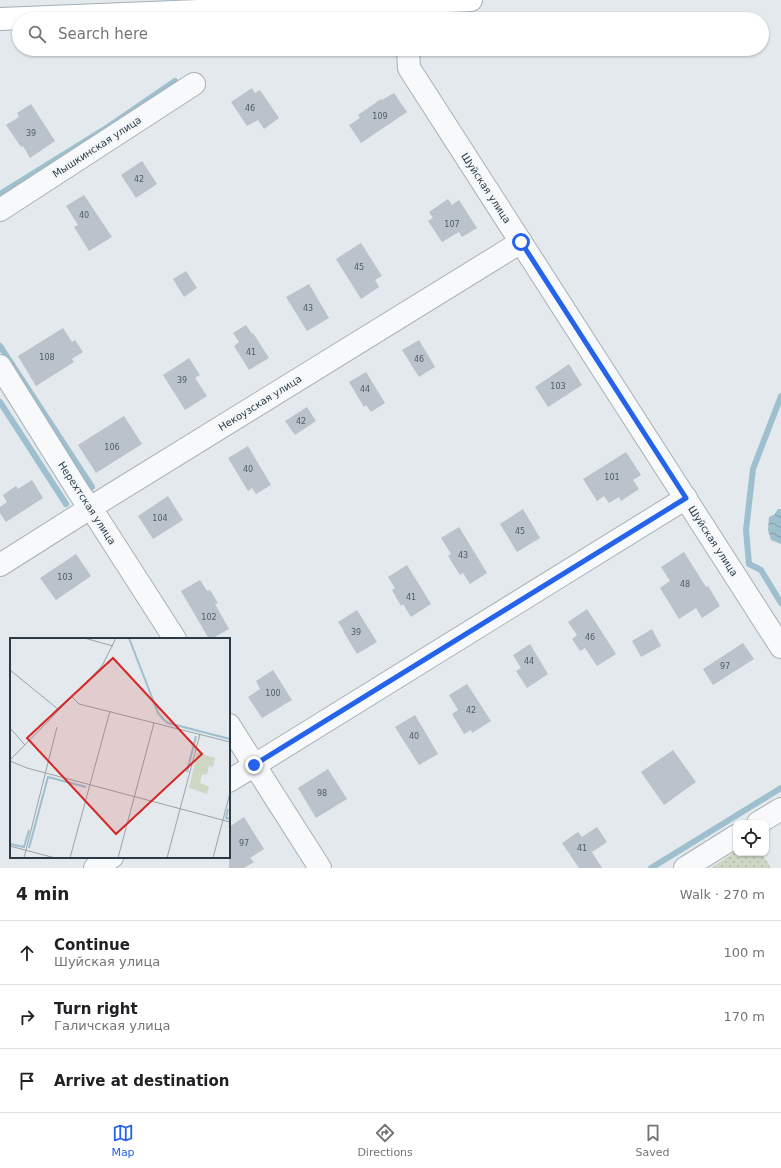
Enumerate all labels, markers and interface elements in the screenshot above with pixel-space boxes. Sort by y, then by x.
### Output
search box [12,12,769,56]
icon: search [26,23,48,45]
text: Search here [58,25,148,43]
house number: 46 [245,104,255,113]
house number: 109 [372,112,388,121]
street label: Мышкинская улица [51,114,143,180]
house number: 39 [26,129,36,138]
street label: Шуйская улица [459,151,513,225]
house number: 42 [134,175,144,184]
house number: 40 [79,211,89,220]
house number: 107 [444,220,460,229]
route start [512,233,530,251]
house number: 45 [354,263,364,272]
house number: 43 [303,304,313,313]
house number: 41 [246,348,256,357]
house number: 108 [39,353,55,362]
house number: 46 [414,355,424,364]
street label: Некоузская улица [217,373,303,433]
house number: 39 [177,376,187,385]
house number: 103 [550,382,566,391]
house number: 44 [360,385,370,394]
house number: 42 [296,417,306,426]
house number: 106 [104,443,120,452]
street label: Нерехтская улица [56,460,118,546]
house number: 40 [243,465,253,474]
house number: 101 [604,473,620,482]
street label: Шуйская улица [686,504,740,578]
house number: 104 [152,514,168,523]
house number: 45 [515,527,525,536]
house number: 43 [458,551,468,560]
house number: 103 [57,573,73,582]
house number: 48 [680,580,690,589]
house number: 41 [406,593,416,602]
house number: 102 [201,613,217,622]
house number: 39 [351,628,361,637]
house number: 46 [585,633,595,642]
inset map [10,638,230,858]
house number: 44 [524,657,534,666]
house number: 97 [720,662,730,671]
house number: 100 [265,689,281,698]
house number: 42 [466,706,476,715]
house number: 40 [409,732,419,741]
route end [245,756,263,774]
house number: 98 [317,789,327,798]
map controls [733,820,769,856]
button: locate [733,820,769,856]
house number: 97 [239,839,249,848]
house number: 41 [577,844,587,853]
text: 4 min [16,884,69,904]
text: Walk · 270 m [680,887,765,902]
text: Continue [54,936,130,954]
icon: ahead [16,942,38,964]
text: 100 m [723,945,765,960]
text: Шуйская улица [54,954,160,969]
text: Turn right [54,1000,138,1018]
icon: right [16,1006,38,1028]
text: 170 m [723,1009,765,1024]
text: Галичская улица [54,1018,171,1033]
icon: arrive [16,1070,38,1092]
text: Arrive at destination [54,1072,229,1090]
tab: Map [111,1122,135,1159]
tab: Directions [357,1122,413,1159]
tab: Saved [636,1122,670,1159]

